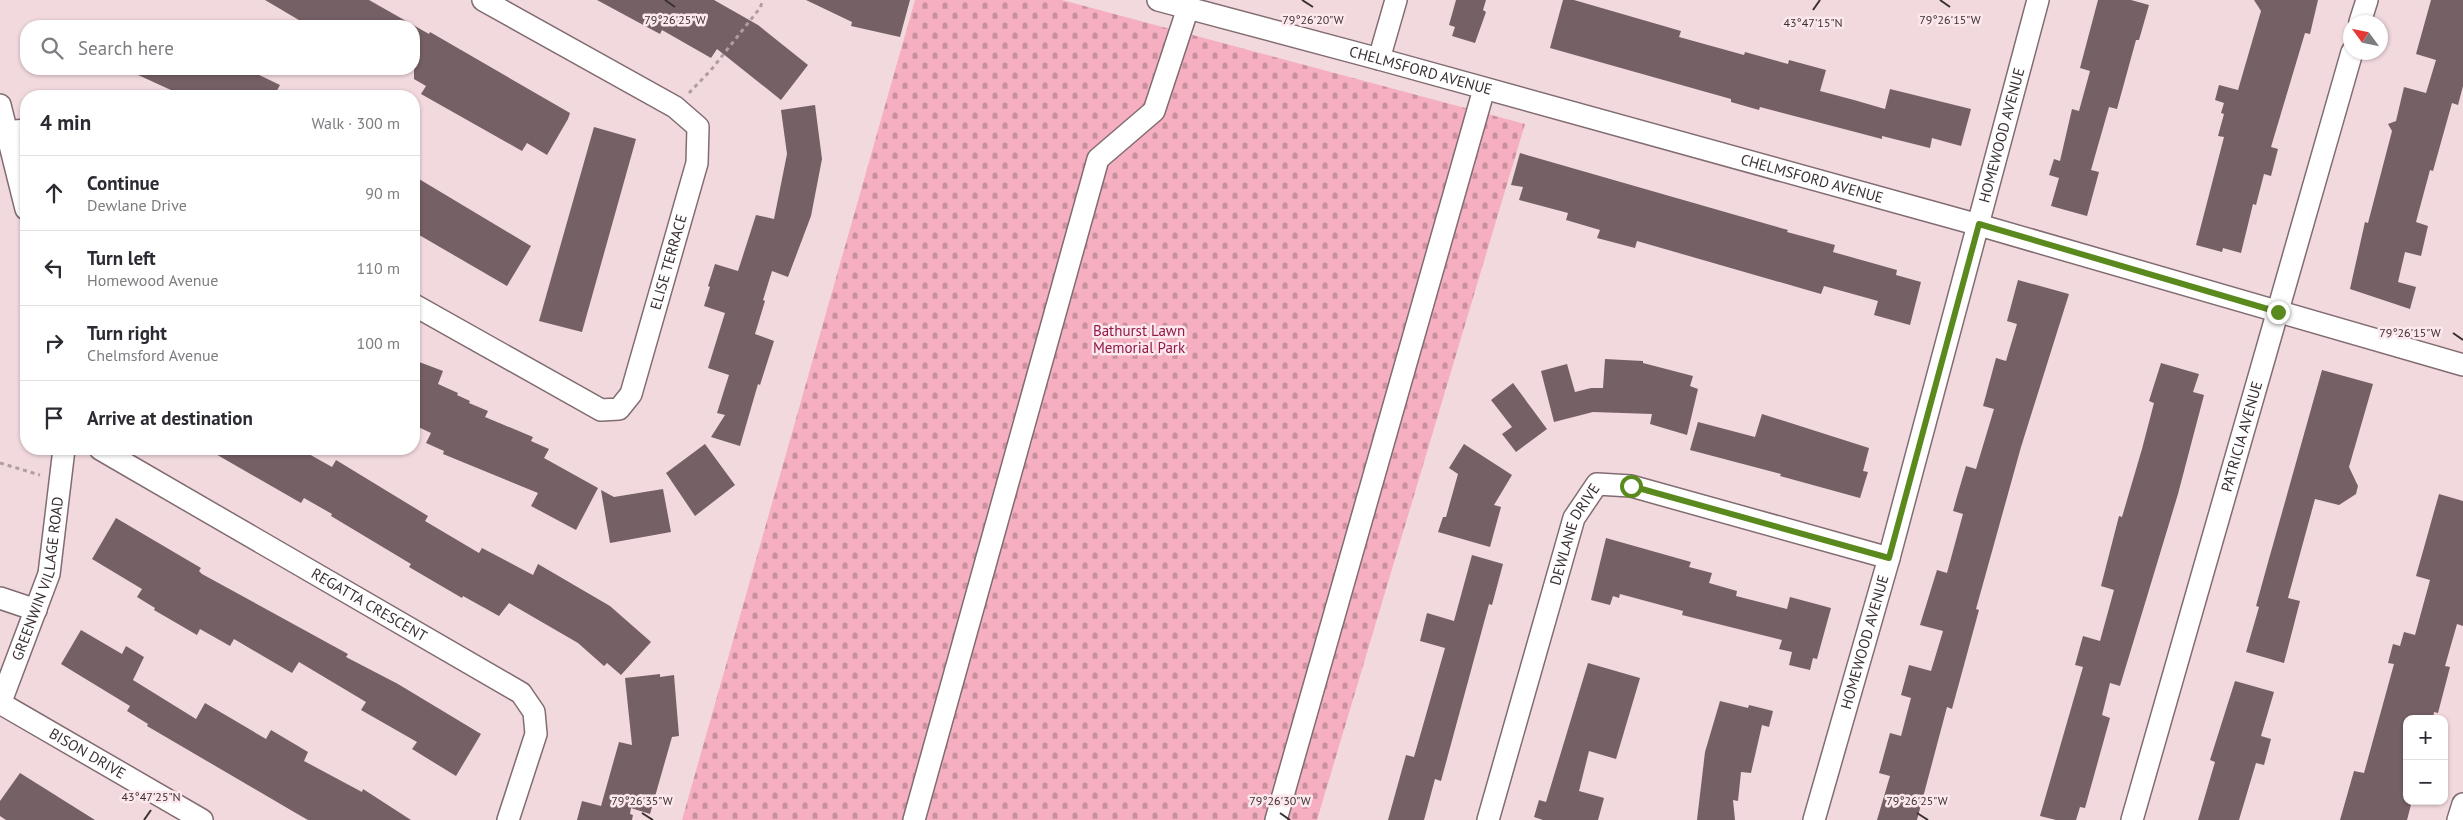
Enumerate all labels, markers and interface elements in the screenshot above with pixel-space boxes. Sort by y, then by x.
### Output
text: 79°26'25"W [644,12,706,27]
text: 79°26'20"W [1282,12,1344,27]
text: 79°26'15"W [1919,12,1981,27]
text: 43°47'15"N [1783,15,1843,30]
north arrow [2343,15,2388,60]
search box [20,20,420,75]
icon: search [38,34,66,62]
text: Search here [78,36,174,60]
street label: CHELMSFORD AVENUE [1347,42,1494,99]
street label: HOMEWOOD AVENUE [1974,66,2028,205]
text: 4 min [40,109,91,136]
text: Walk · 300 m [311,113,400,133]
street label: CHELMSFORD AVENUE [1739,150,1886,207]
text: Continue [87,171,159,195]
icon: ahead [40,179,68,207]
text: 90 m [365,183,400,203]
text: Dewlane Drive [87,195,187,215]
street label: ELISE TERRACE [646,212,691,312]
text: Turn left [87,246,156,270]
icon: left [40,254,68,282]
text: 110 m [357,258,400,278]
text: Homewood Avenue [87,270,218,290]
route end [2267,301,2290,324]
text: Turn right [87,321,167,345]
park label: Bathurst Lawn Memorial Park [1093,321,1186,357]
text: 79°26'15"W [2379,325,2441,340]
icon: right [40,329,68,357]
text: 100 m [357,333,400,353]
text: Chelmsford Avenue [87,345,219,365]
street label: PATRICIA AVENUE [2217,379,2266,494]
icon: arrive [40,404,68,432]
text: Arrive at destination [87,406,253,430]
route start [1620,475,1643,498]
street label: DEWLANE DRIVE [1545,480,1604,587]
street label: GREENWIN VILLAGE ROAD [7,495,67,663]
street label: REGATTA CRESCENT [308,564,431,646]
street label: HOMEWOOD AVENUE [1836,573,1893,711]
map controls [2403,715,2448,805]
button: + [2403,715,2448,760]
street label: BISON DRIVE [46,724,129,783]
button: − [2403,760,2448,805]
text: 43°47'25"N [121,789,181,804]
text: 79°26'35"W [611,793,673,808]
text: 79°26'30"W [1249,793,1311,808]
text: 79°26'25"W [1886,793,1948,808]

